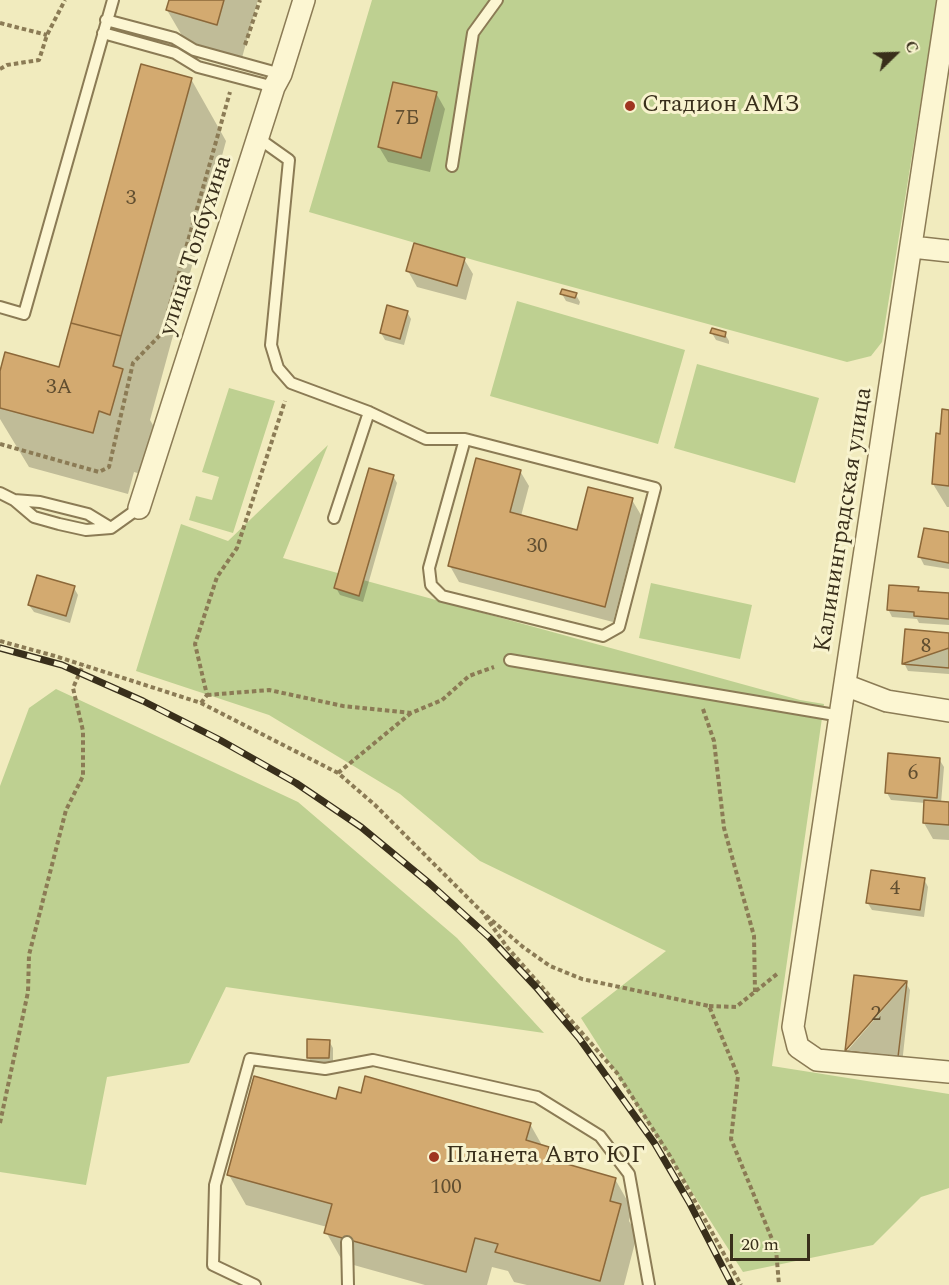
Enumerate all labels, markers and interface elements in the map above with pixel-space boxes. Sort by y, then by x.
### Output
north arrow [865,24,925,84]
text: С [898,37,925,57]
place label: Стадион АМЗ [642,92,800,120]
marker: Стадион АМЗ [623,99,637,113]
house number: 7Б [395,107,419,133]
street label: улица Толбухина [154,152,240,340]
house number: 3 [126,187,136,213]
house number: 3А [46,376,72,402]
street label: Калининградская улица [810,386,880,654]
house number: 30 [527,535,547,561]
house number: 8 [921,635,931,661]
house number: 6 [908,762,918,788]
house number: 4 [890,877,900,903]
house number: 2 [871,1003,881,1029]
place label: Планета Авто ЮГ [446,1143,645,1171]
marker: Планета Авто ЮГ [427,1150,441,1164]
house number: 100 [430,1176,462,1202]
scale bar [733,1222,812,1260]
text: 20 m [741,1231,779,1258]

